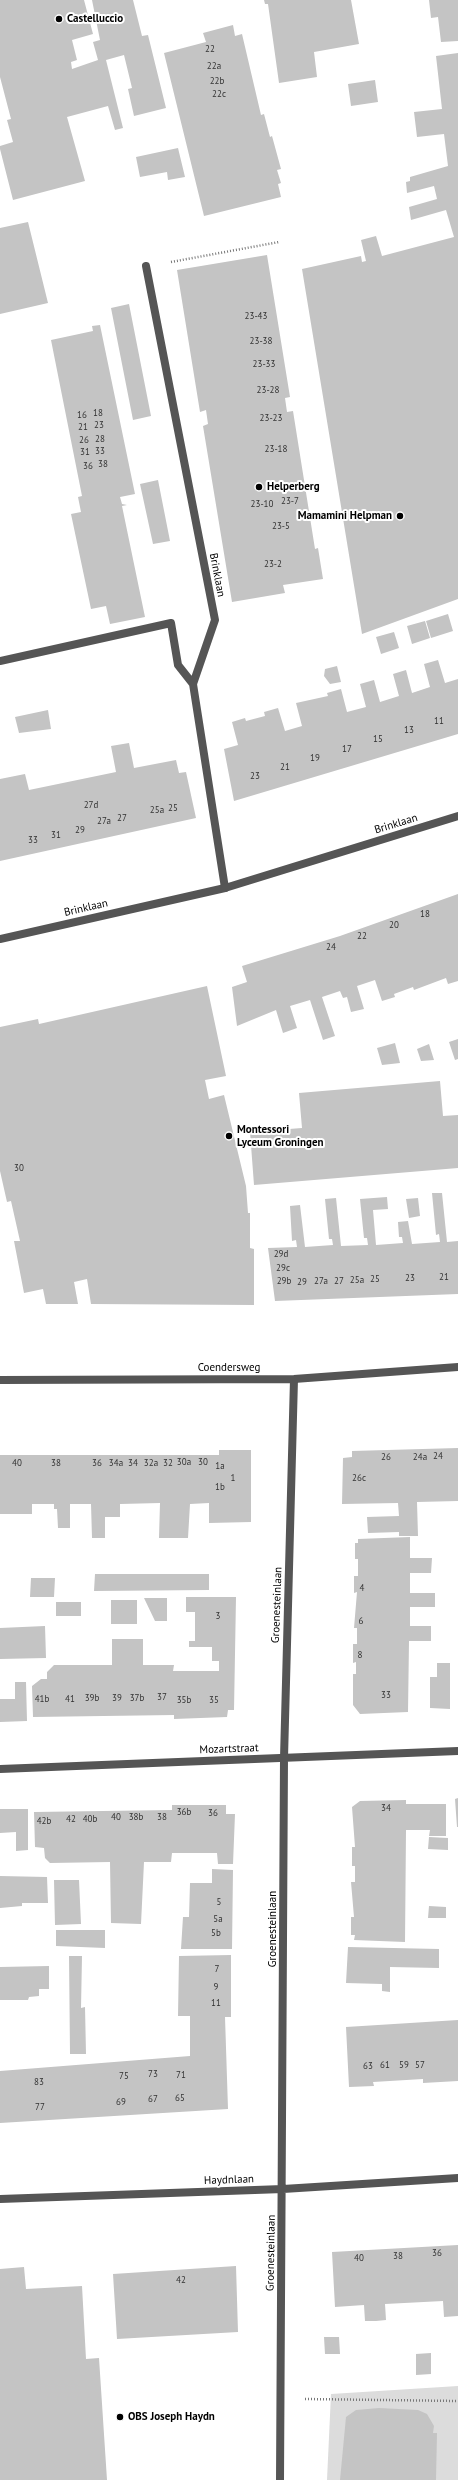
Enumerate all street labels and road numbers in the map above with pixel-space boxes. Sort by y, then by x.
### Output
street label: Brinklaan [206,552,228,598]
street label: Brinklaan [373,811,419,837]
street label: Brinklaan [63,897,109,919]
street label: Coendersweg [198,1361,260,1375]
street label: Groenesteinlaan [269,1567,285,1643]
street label: Mozartstraat [199,1741,259,1757]
street label: Groenesteinlaan [266,1891,280,1967]
street label: Haydnlaan [204,2173,254,2187]
street label: Groenesteinlaan [264,2215,278,2291]

